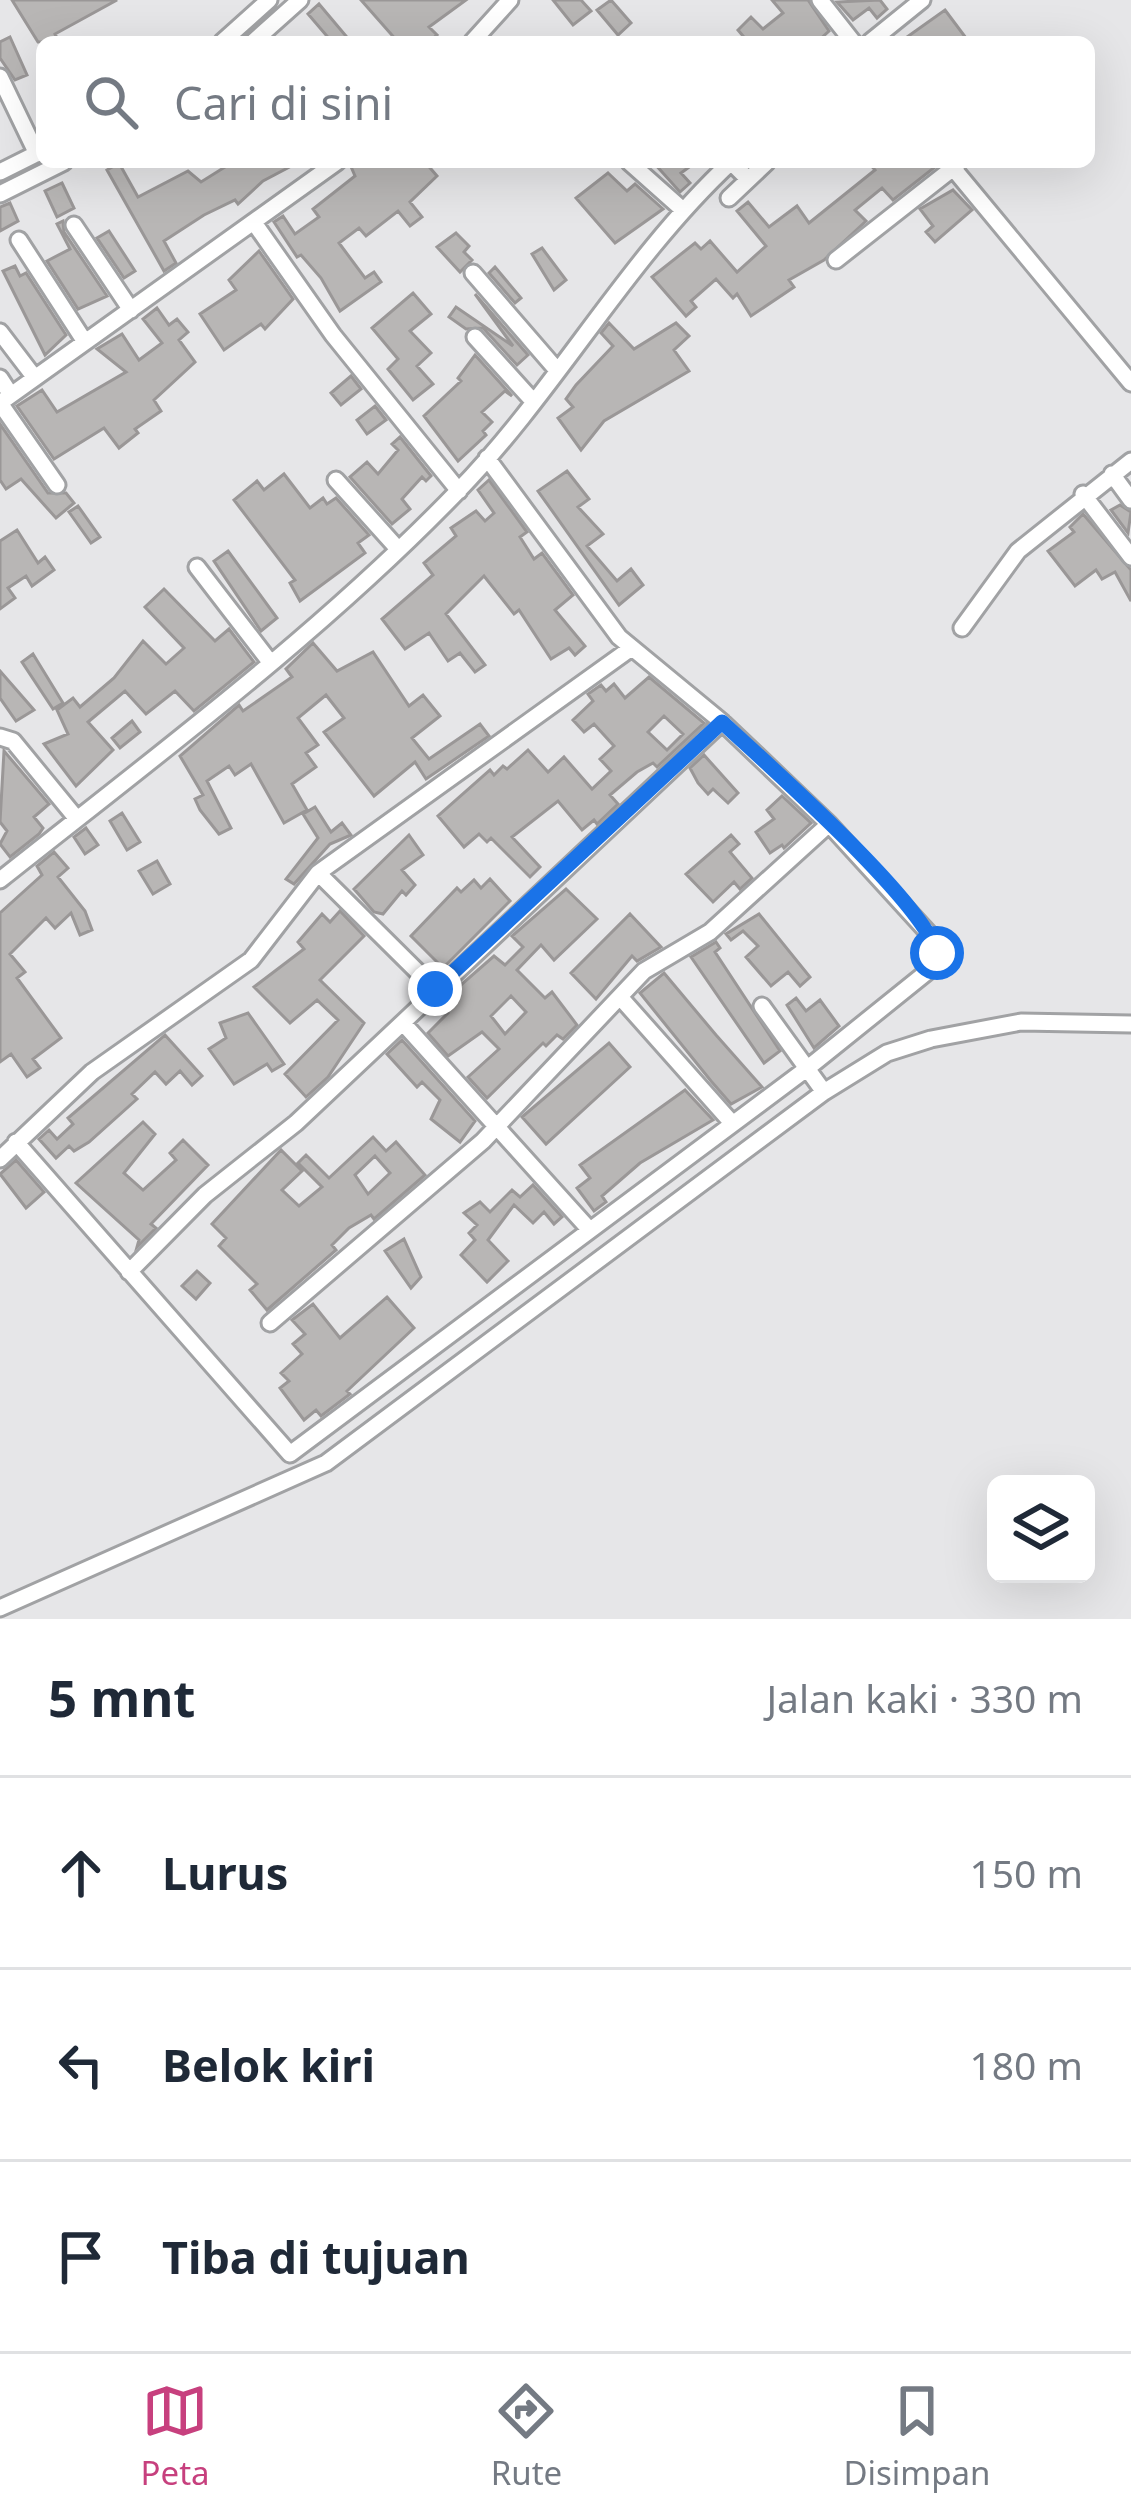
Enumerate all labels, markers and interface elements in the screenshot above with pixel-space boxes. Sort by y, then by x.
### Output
search box [36,36,1095,168]
icon: search [78,69,144,135]
text: Cari di sini [174,72,393,133]
route start [910,926,964,980]
route end [408,962,462,1016]
map controls [987,1475,1095,1583]
button: layers [987,1475,1095,1583]
text: 5 mnt [48,1662,195,1732]
text: Jalan kaki · 330 m [766,1671,1083,1724]
icon: ahead [48,1840,114,1906]
text: Lurus [162,1842,288,1903]
text: 150 m [969,1846,1083,1899]
icon: left [48,2032,114,2098]
text: Belok kiri [162,2034,375,2095]
text: 180 m [969,2038,1083,2091]
icon: arrive [48,2224,114,2290]
text: Tiba di tujuan [162,2226,470,2287]
tab: Peta [141,2378,210,2495]
tab: Rute [491,2378,562,2495]
tab: Disimpan [843,2378,990,2495]

